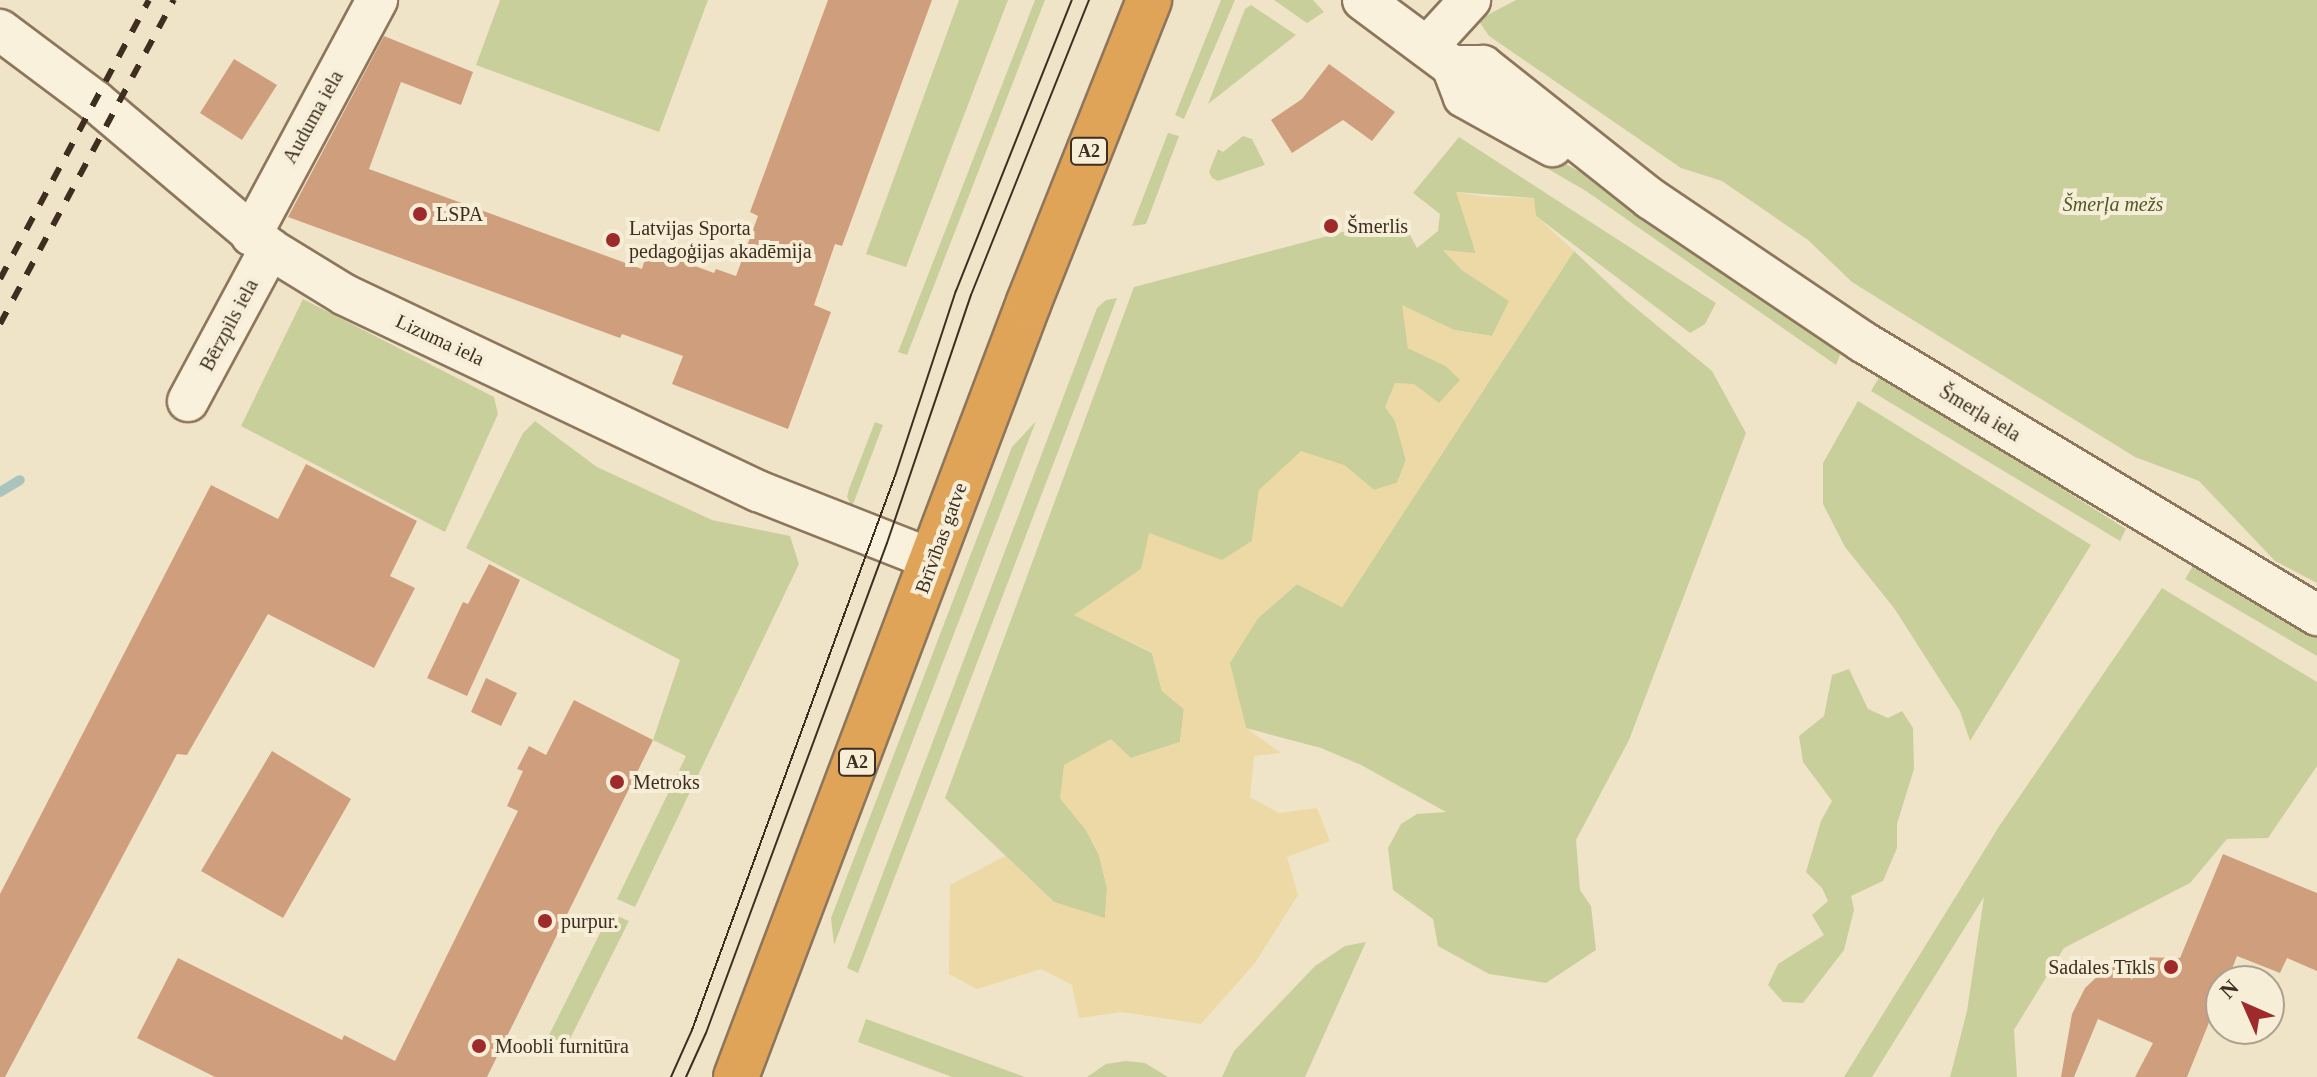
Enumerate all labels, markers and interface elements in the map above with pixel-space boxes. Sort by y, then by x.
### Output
street label: Auduma iela [278,66,348,168]
road number: A2 [1069,137,1109,165]
park label: Šmerļa mežs [2063,192,2163,216]
place label: LSPA [436,202,483,226]
marker: LSPA [411,205,429,223]
place label: Šmerlis [1347,214,1408,238]
place label: Latvijas Sporta pedagoģijas akadēmija [629,216,812,263]
marker: Šmerlis [1322,217,1340,235]
marker: Latvijas Sporta pedagoģijas akadēmija [604,231,622,249]
street label: Bērzpils iela [195,275,263,375]
street label: Lizuma iela [392,309,488,371]
street label: Šmerļa iela [1935,379,2025,447]
street label: Brīvības gatve [910,479,972,597]
road number: A2 [837,748,877,776]
place label: Metroks [633,770,700,794]
marker: Metroks [608,773,626,791]
place label: purpur. [561,909,618,933]
marker: purpur. [536,912,554,930]
place label: Sadales Tīkls [2048,955,2155,979]
marker: Sadales Tīkls [2162,958,2180,976]
north arrow [2205,965,2285,1045]
text: N [2215,975,2244,1004]
place label: Moobli furnitūra [495,1034,629,1058]
marker: Moobli furnitūra [470,1037,488,1055]

